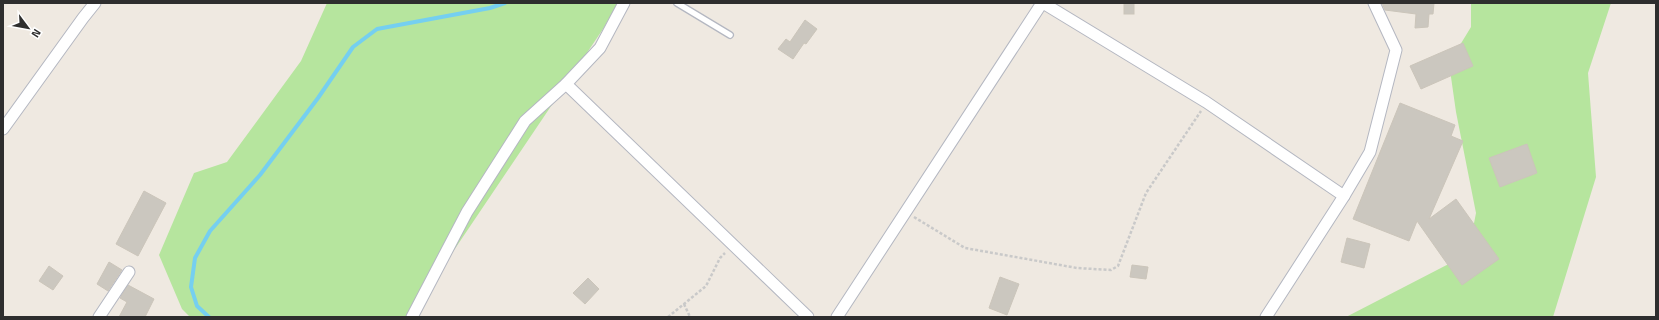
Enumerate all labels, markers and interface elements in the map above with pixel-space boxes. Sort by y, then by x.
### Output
north arrow [8,8,48,48]
text: N [28,26,45,41]

